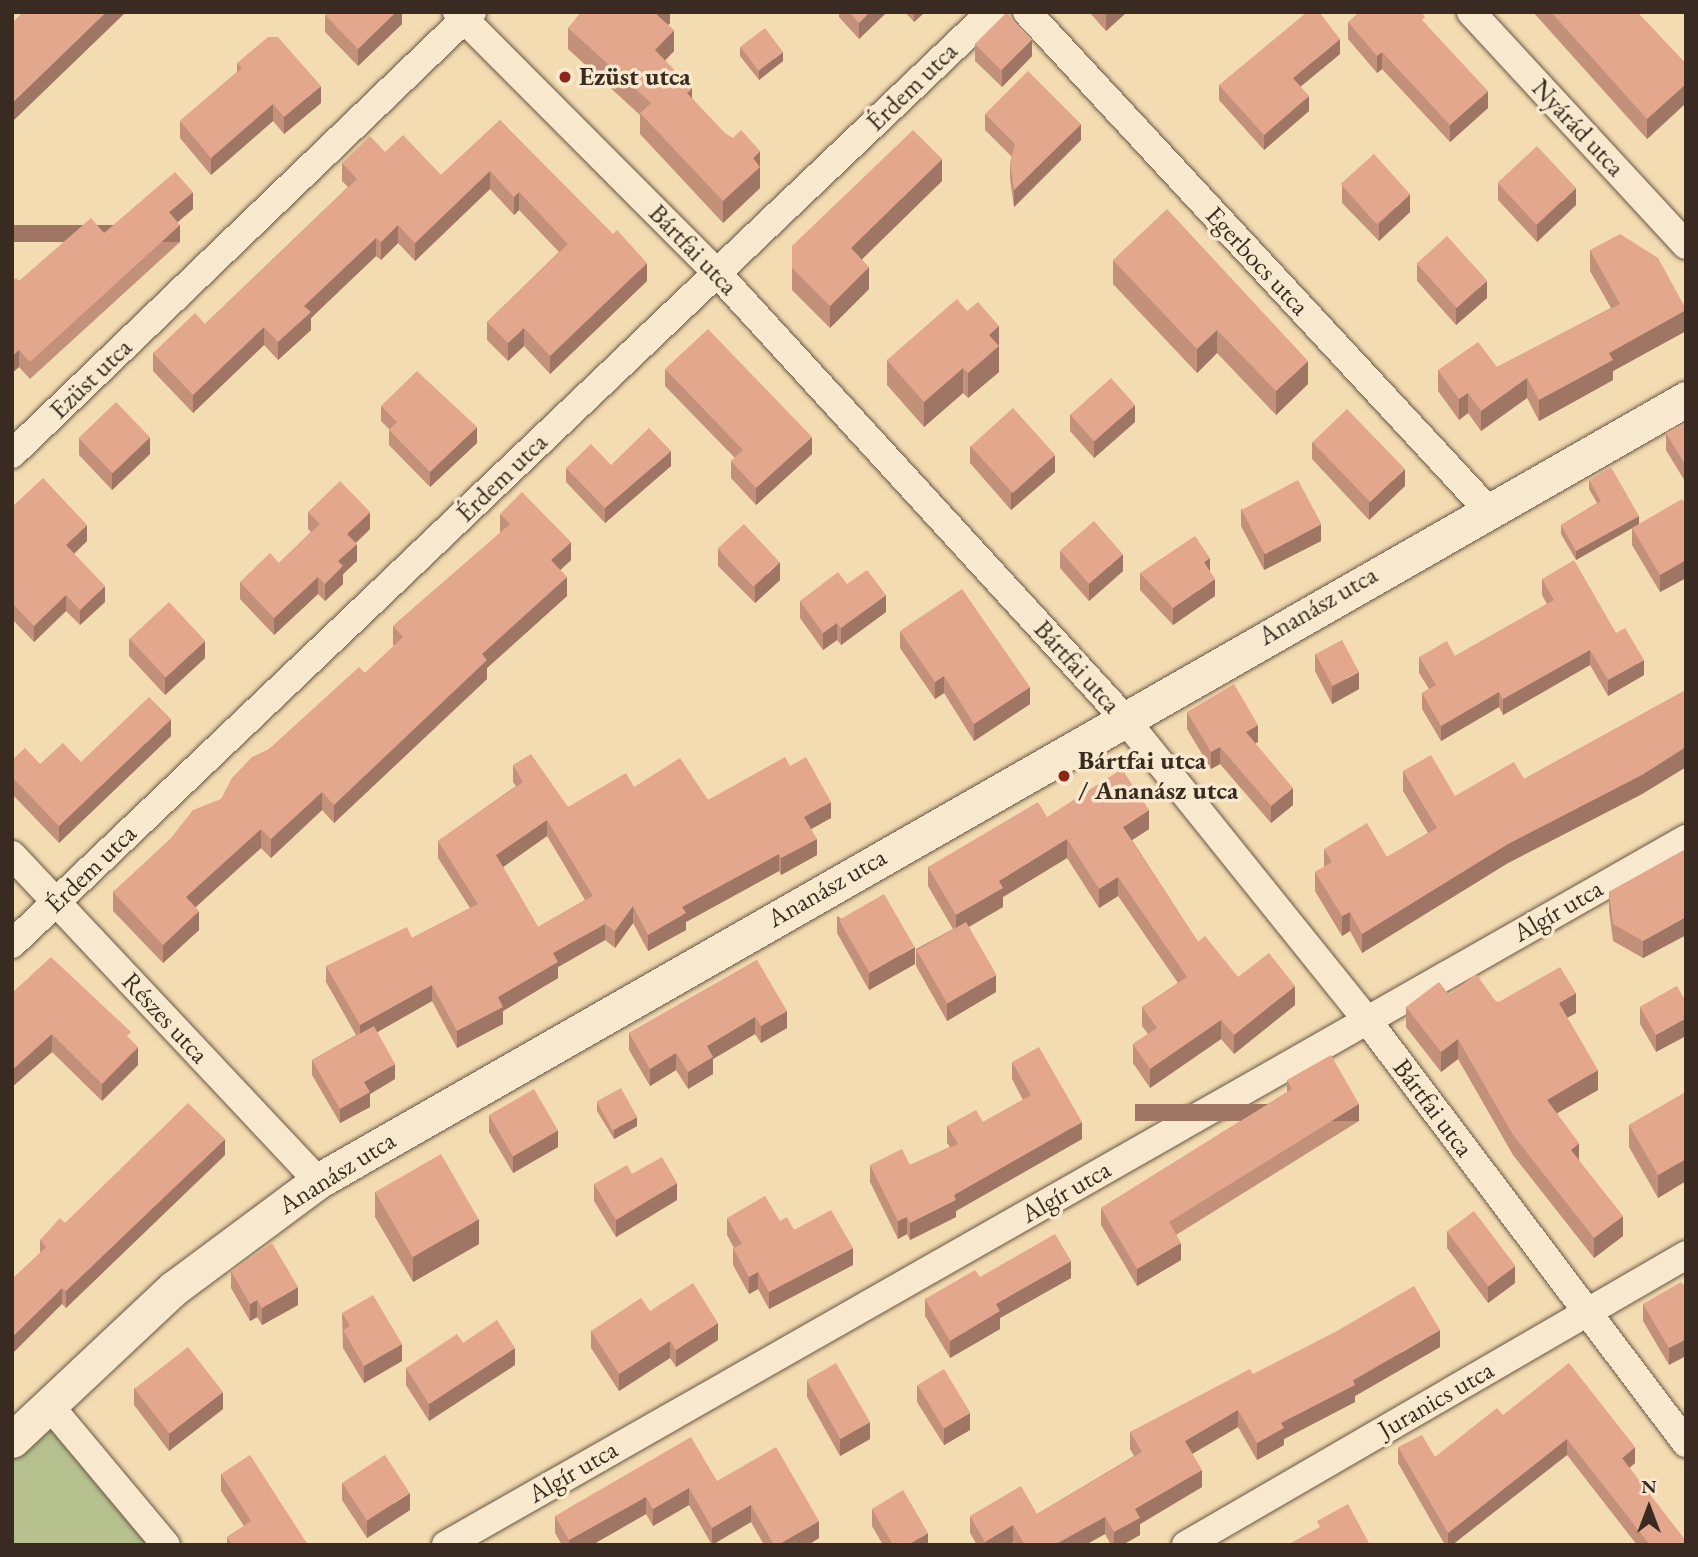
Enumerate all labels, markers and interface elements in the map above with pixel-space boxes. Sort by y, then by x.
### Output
street label: Érdem utca [860,36,964,138]
place label: Ezüst utca [579,61,691,93]
marker: Ezüst utca [557,69,573,85]
street label: Nyárád utca [1525,73,1631,183]
street label: Bártfai utca [642,198,744,302]
street label: Egerbocs utca [1199,200,1315,322]
street label: Ezüst utca [43,332,139,426]
street label: Érdem utca [450,427,554,529]
street label: Ananász utca [1253,559,1383,653]
street label: Bártfai utca [1027,614,1127,720]
place label: Bártfai utca / Ananász utca [1078,745,1238,806]
marker: Bártfai utca / Ananász utca [1056,768,1072,784]
street label: Érdem utca [39,818,143,920]
street label: Ananász utca [762,841,892,935]
street label: Algír utca [1508,873,1608,949]
street label: Részes utca [115,966,215,1070]
street label: Bártfai utca [1386,1053,1480,1163]
street label: Ananász utca [273,1125,401,1221]
street label: Algír utca [1016,1154,1116,1230]
street label: Juranics utca [1373,1354,1499,1446]
street label: Algír utca [523,1434,623,1510]
north arrow [1614,1473,1684,1543]
text: N [1641,1474,1657,1499]

